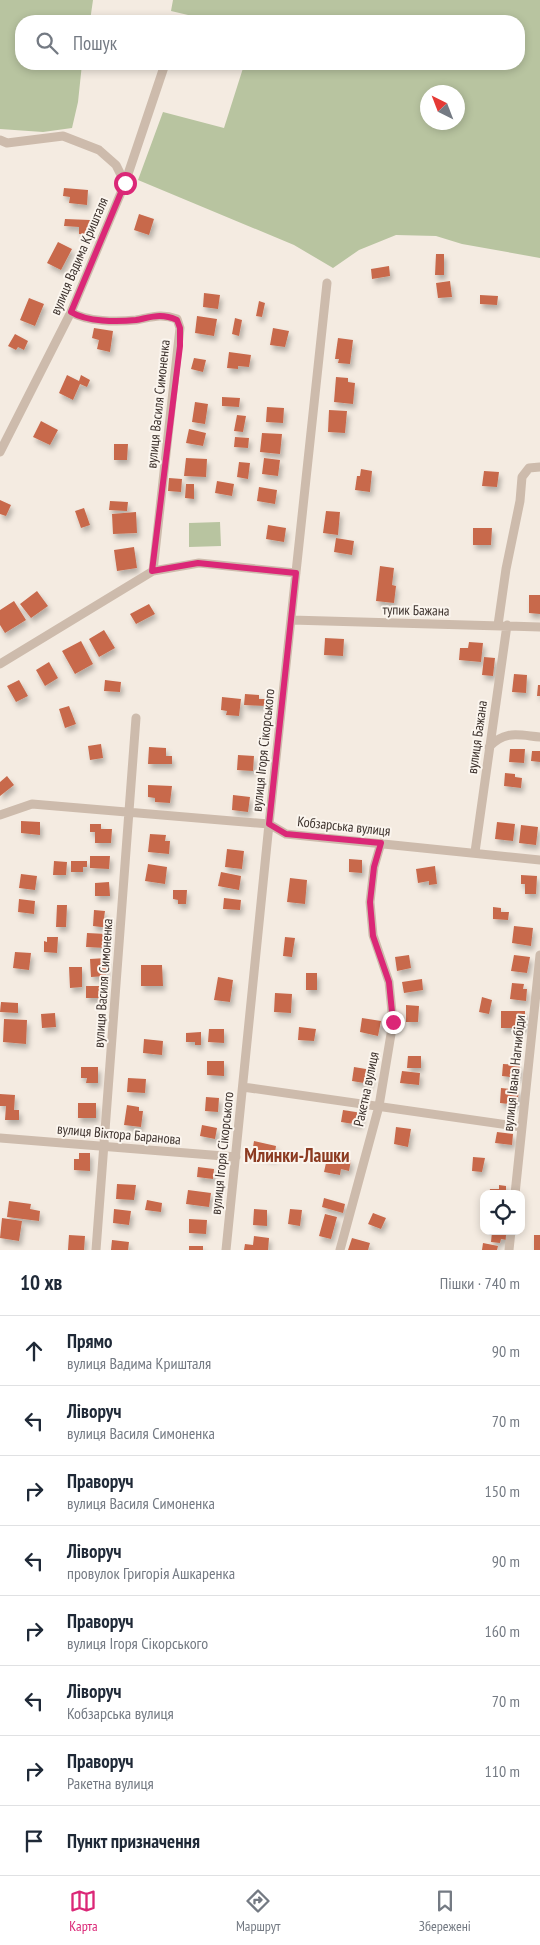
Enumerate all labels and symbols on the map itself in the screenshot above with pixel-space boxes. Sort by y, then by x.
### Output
north arrow [420,85,465,130]
route start [114,172,137,195]
street label: вулиця Вадима Кришталя [46,194,112,318]
street label: вулиця Василя Симоненка [142,339,174,469]
street label: тупик Бажана [382,600,450,620]
street label: вулиця Ігоря Сікорського [248,688,278,812]
street label: вулиця Бажана [463,699,491,775]
street label: Кобзарська вулиця [297,812,391,840]
street label: вулиця Василя Симоненка [90,918,116,1048]
route end [382,1011,405,1034]
street label: вулиця Івана Нагнибіди [499,1014,529,1132]
street label: Ракетна вулиця [349,1050,383,1128]
street label: вулиця Ігоря Сікорського [207,1091,237,1215]
street label: вулиця Віктора Баранова [56,1120,182,1148]
district label: Млинки-Лашки [244,1143,350,1167]

